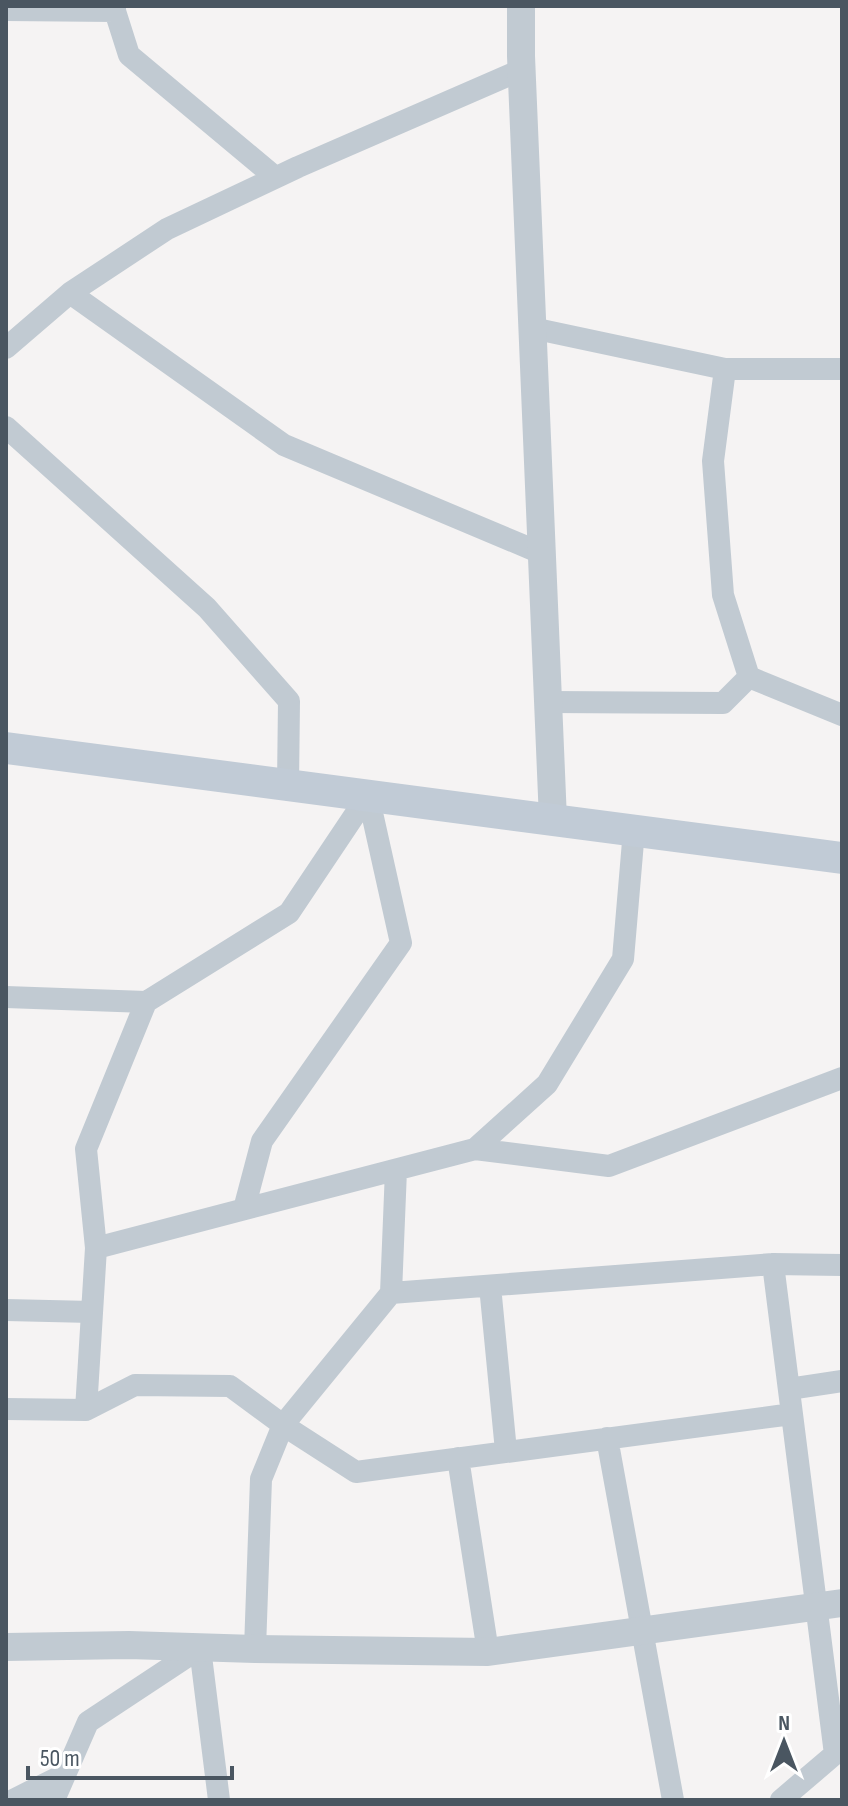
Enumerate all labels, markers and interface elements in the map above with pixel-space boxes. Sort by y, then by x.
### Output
north arrow [744,1702,824,1782]
text: N [778,1710,790,1737]
scale bar [28,1730,232,1780]
text: 50 m [40,1744,80,1773]

